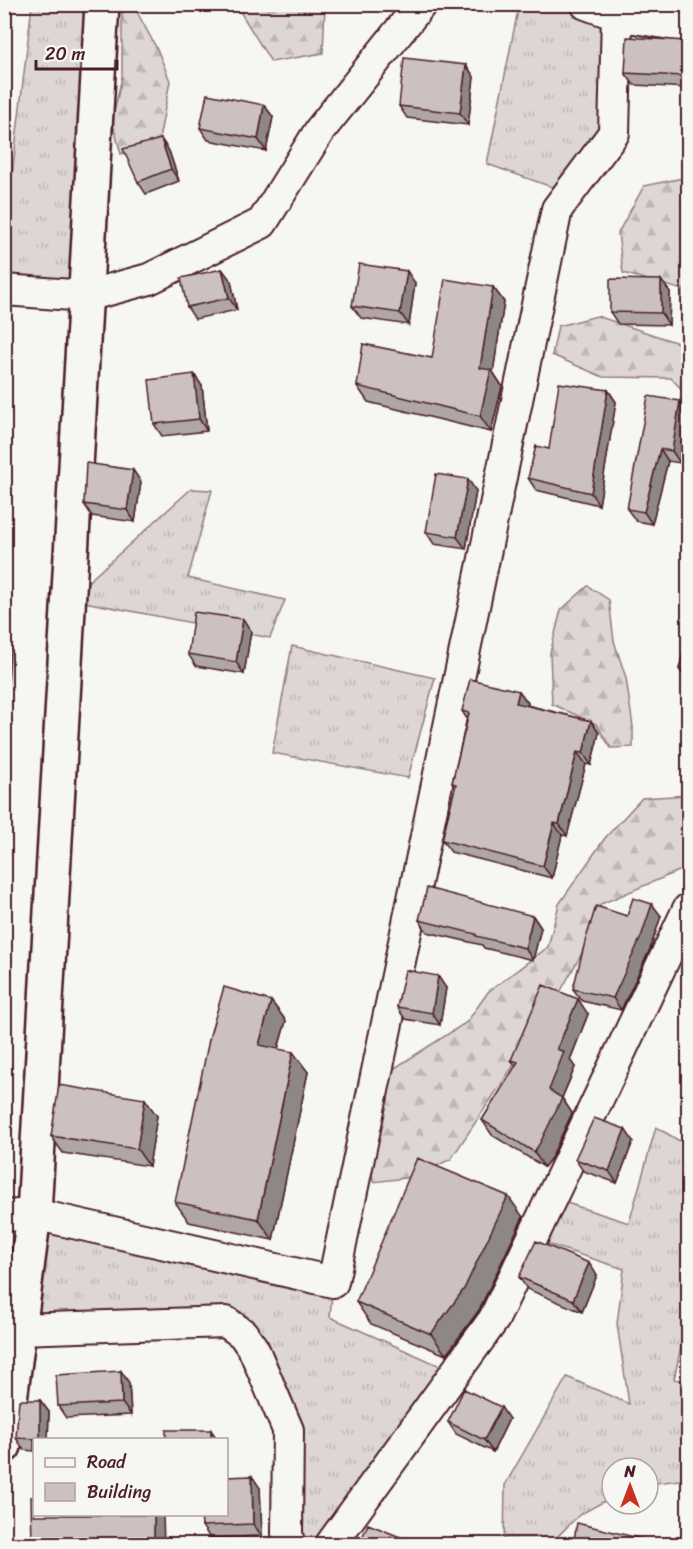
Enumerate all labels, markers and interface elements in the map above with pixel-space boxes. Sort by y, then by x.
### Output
scale bar [36,33,117,71]
text: 20 m [45,38,85,70]
legend [33,1438,228,1516]
text: Road [87,1446,127,1478]
north arrow [600,1456,660,1516]
text: N [623,1457,636,1486]
text: Building [87,1476,151,1508]

